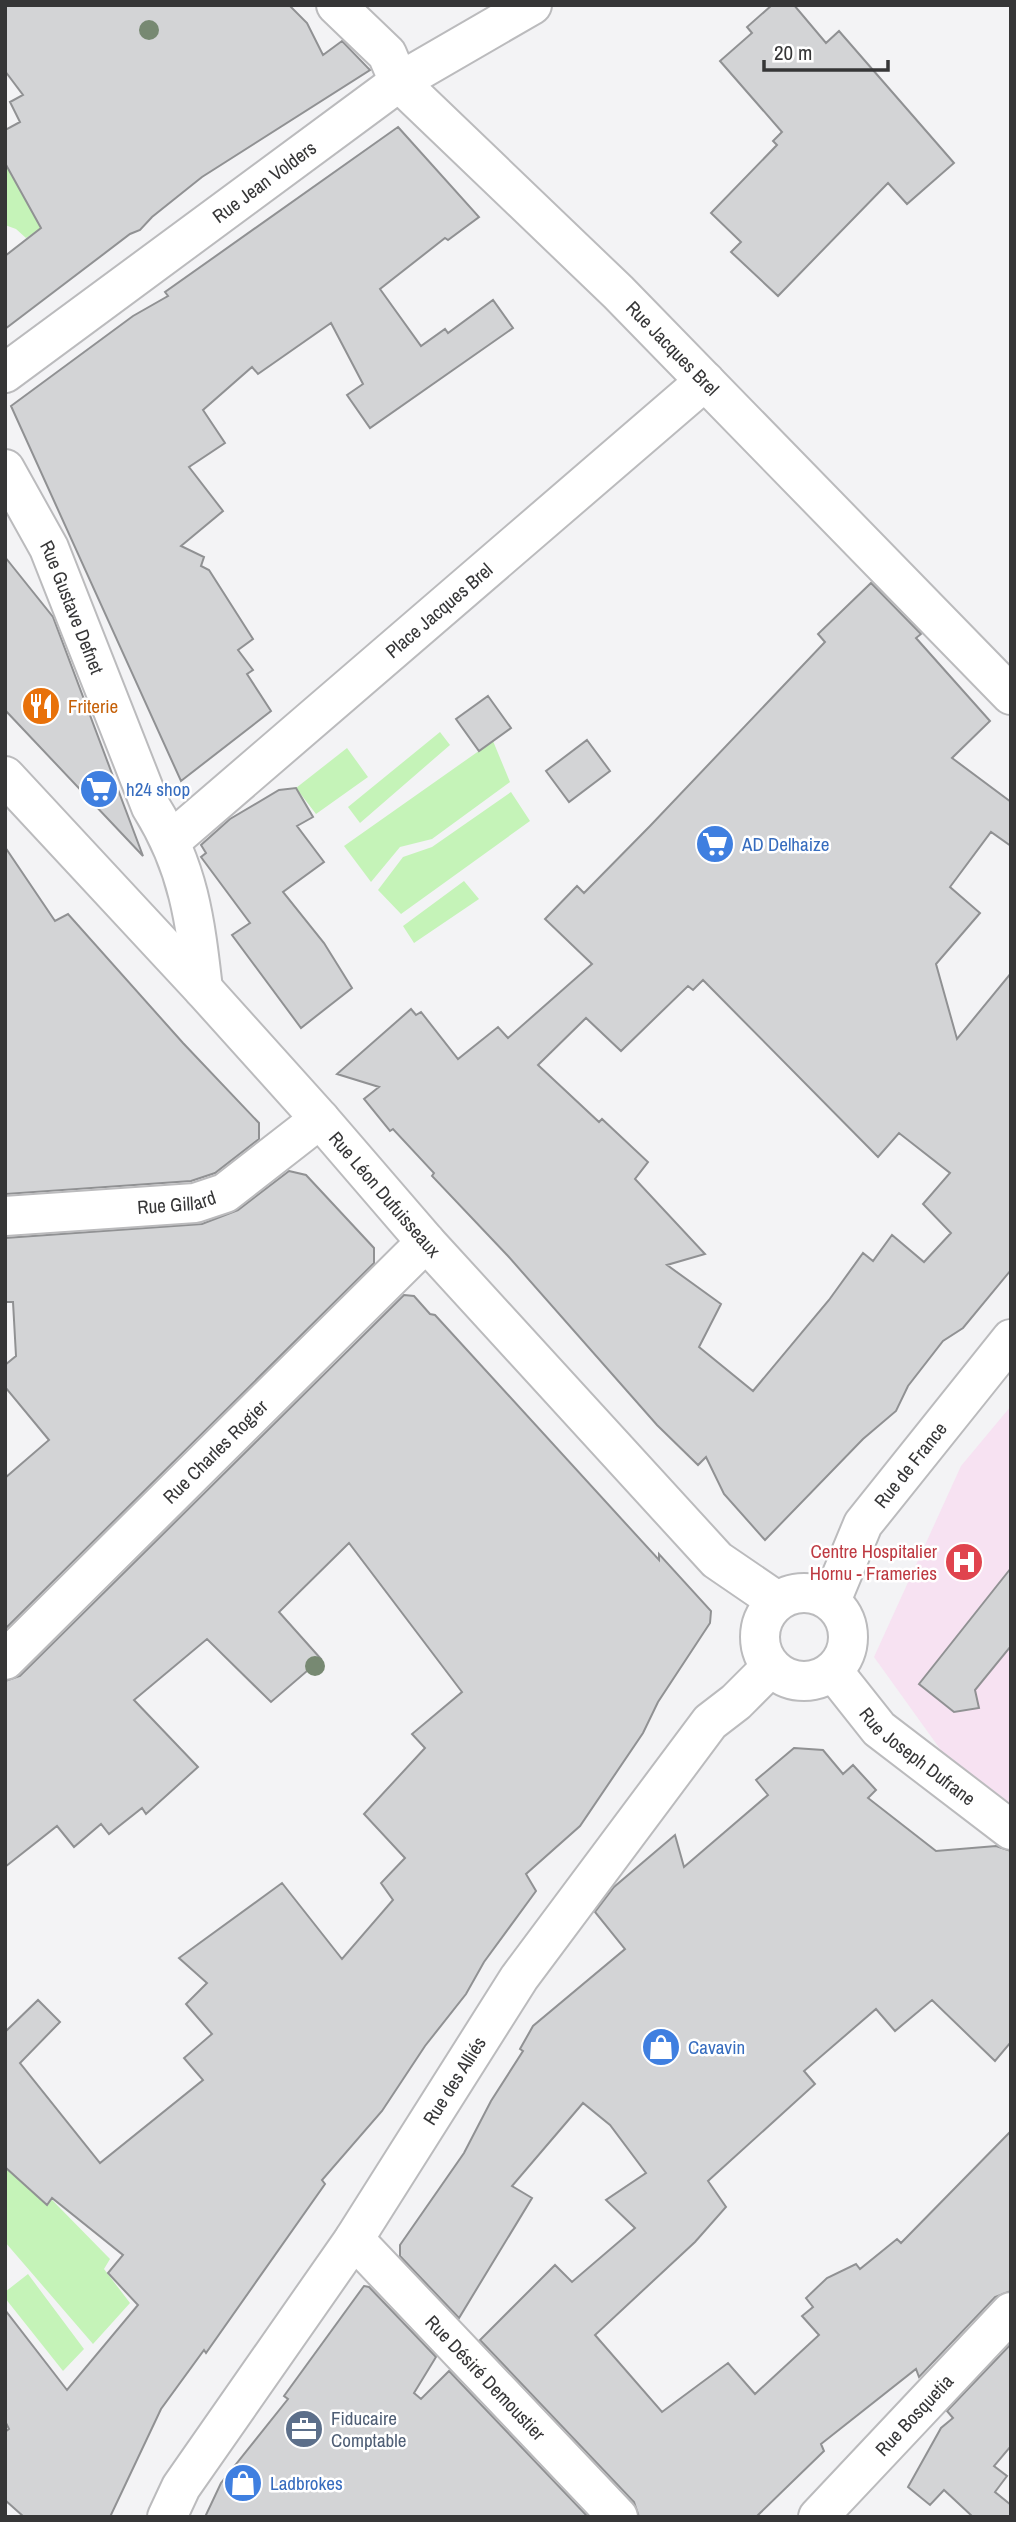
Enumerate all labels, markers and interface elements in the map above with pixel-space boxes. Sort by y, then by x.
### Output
scale bar [764,28,888,72]
text: 20 m [774,38,812,67]
street label: Rue Jean Volders [207,135,321,229]
street label: Rue Jacques Brel [620,295,725,401]
street label: Rue Gustave Defnet [34,535,111,678]
street label: Place Jacques Brel [380,557,498,664]
restaurant icon: Friterie [20,685,62,727]
place label: Friterie [68,693,118,719]
supermarket icon: h24 shop [78,768,120,810]
place label: h24 shop [126,776,190,802]
supermarket icon: AD Delhaize [694,823,736,865]
place label: AD Delhaize [741,831,829,857]
street label: Rue Léon Dufuisseaux [323,1126,447,1263]
street label: Rue Gillard [136,1184,219,1220]
street label: Rue Charles Rogier [157,1393,274,1509]
street label: Rue de France [868,1417,953,1513]
place label: Centre Hospitalier Hornu - Frameries [810,1538,938,1586]
hospital icon: Centre Hospitalier Hornu - Frameries [943,1541,985,1583]
street label: Rue Joseph Dufrane [854,1702,981,1811]
shop icon: Cavavin [640,2026,682,2068]
street label: Rue des Alliés [417,2031,492,2130]
place label: Cavavin [688,2034,745,2060]
street label: Rue Désiré Demoustier [420,2309,552,2446]
street label: Rue Bosquetia [869,2368,959,2462]
place label: Fiducaire Comptable [331,2405,406,2453]
office icon: Fiducaire Comptable [283,2408,325,2450]
shop icon: Ladbrokes [222,2462,264,2504]
place label: Ladbrokes [270,2470,343,2496]

